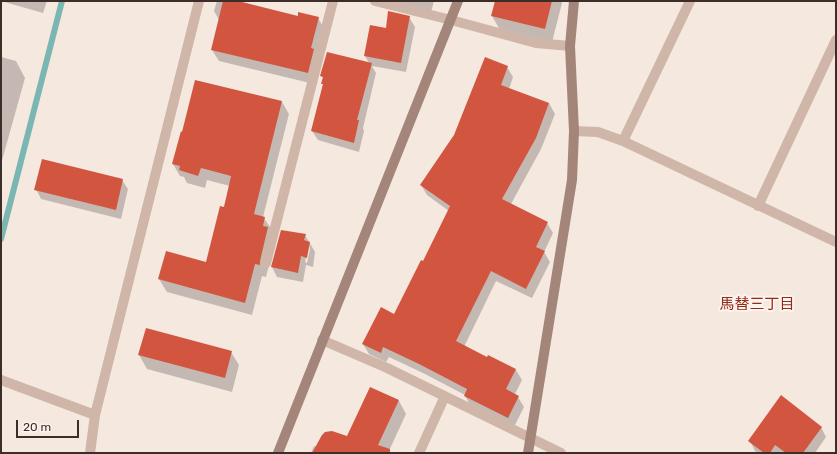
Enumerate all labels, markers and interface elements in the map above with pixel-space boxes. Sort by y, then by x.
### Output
district label: 馬替三丁目 [720,296,794,314]
scale bar [18,412,81,438]
text: 20 m [23,420,51,434]

